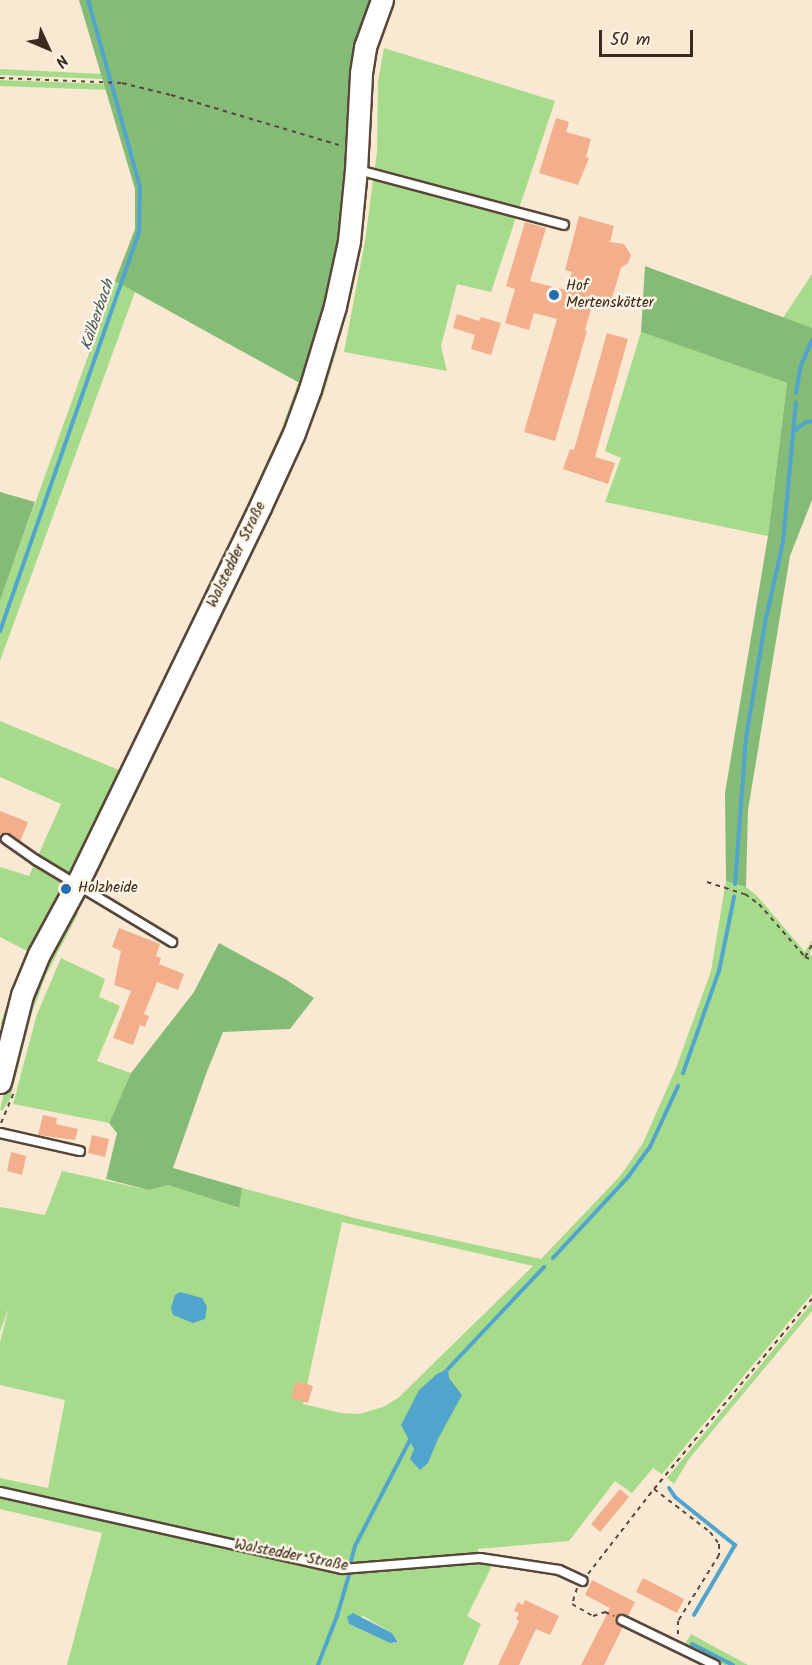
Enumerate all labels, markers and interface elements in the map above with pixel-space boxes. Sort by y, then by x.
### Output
north arrow [18,18,78,78]
scale bar [602,18,696,56]
text: 50 m [610,26,650,55]
text: N [49,49,74,73]
water label: Kälberbach [77,277,119,353]
place label: Hof Mertenskötter [566,277,654,312]
marker: Hof Mertenskötter [547,288,561,302]
street label: Walstedder Straße [204,499,270,611]
place label: Holzheide [78,880,138,898]
marker: Holzheide [59,882,73,896]
street label: Walstedder Straße [233,1536,349,1576]

